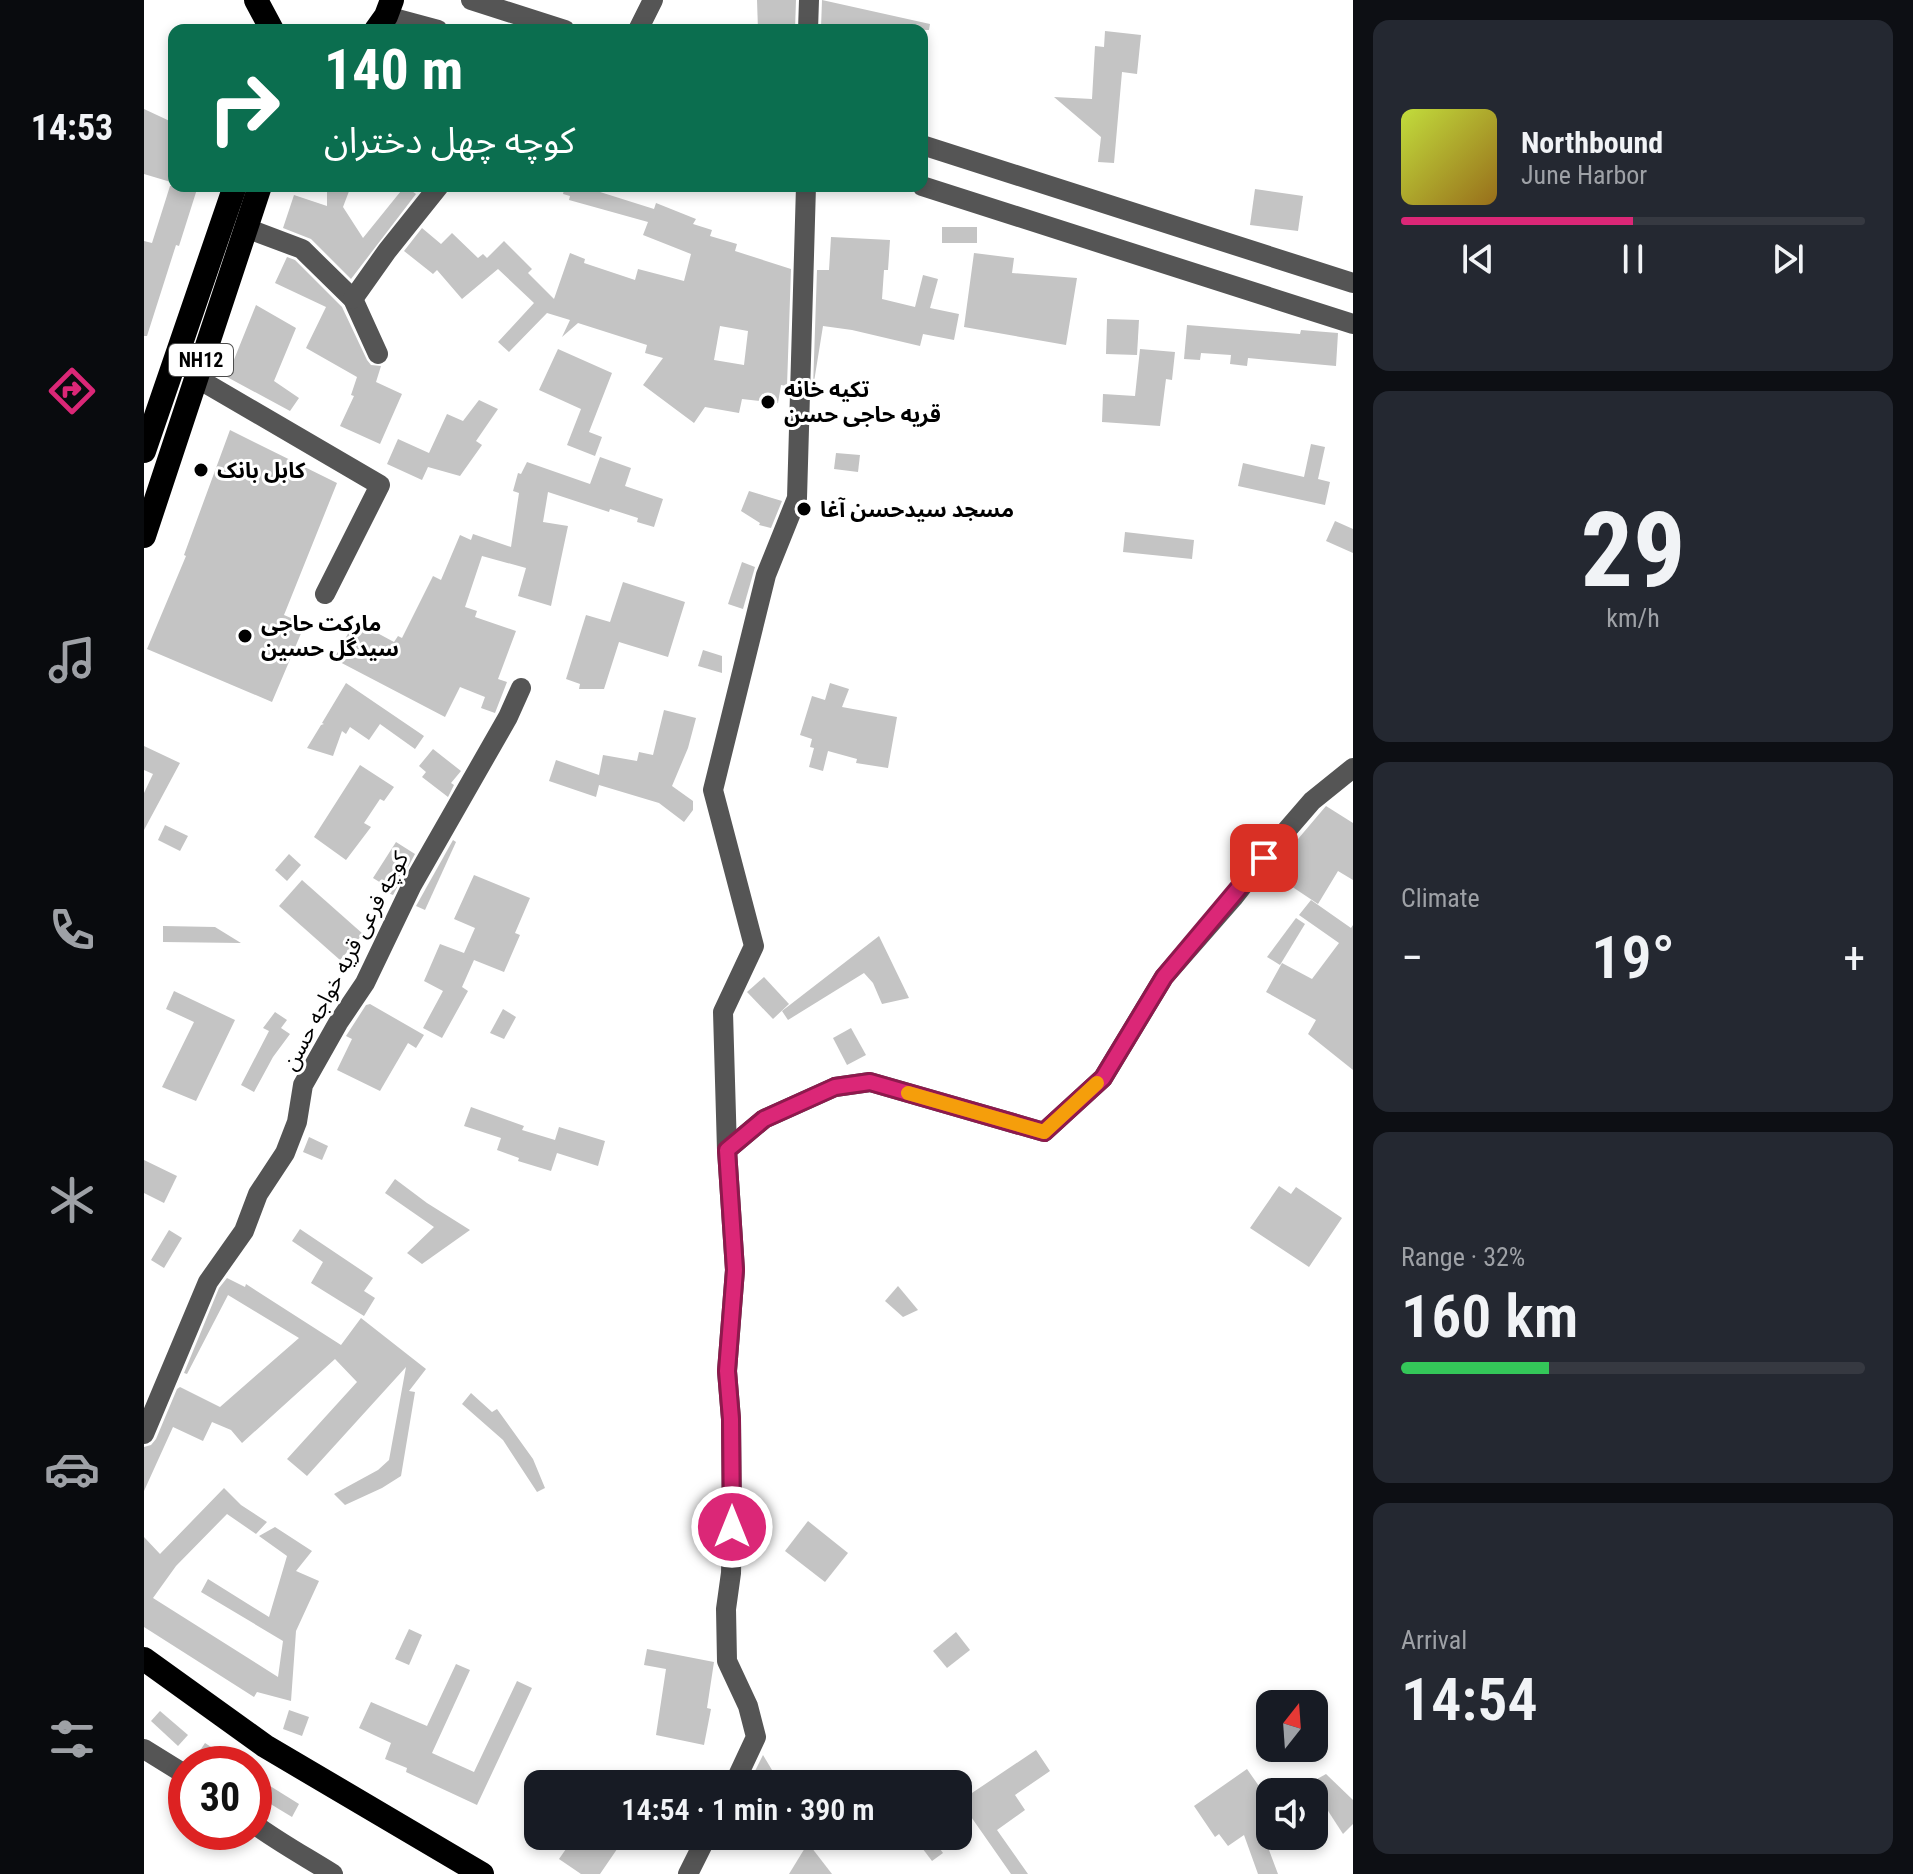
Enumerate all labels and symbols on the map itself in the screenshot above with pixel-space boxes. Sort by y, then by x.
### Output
road number: NH12 [169,344,233,376]
place label: تکیه خانه قریه حاجی حسن [784,377,941,427]
marker: تکیه خانه قریه حاجی حسن [759,393,777,411]
place label: کابل بانک [217,458,306,483]
marker: کابل بانک [192,461,210,479]
place label: مسجد سیدحسن آغا [820,497,1014,522]
marker: مسجد سیدحسن آغا [795,500,813,518]
place label: مارکت حاجی سیدگل حسین [261,611,399,661]
marker: مارکت حاجی سیدگل حسین [236,627,254,645]
pin [1230,824,1298,892]
street label: کوچه فرعی قریه خواجه حسن [277,847,415,1075]
position arrow [690,1485,774,1569]
north arrow [1256,1690,1328,1762]
speed limit sign: 30 [168,1746,272,1850]

